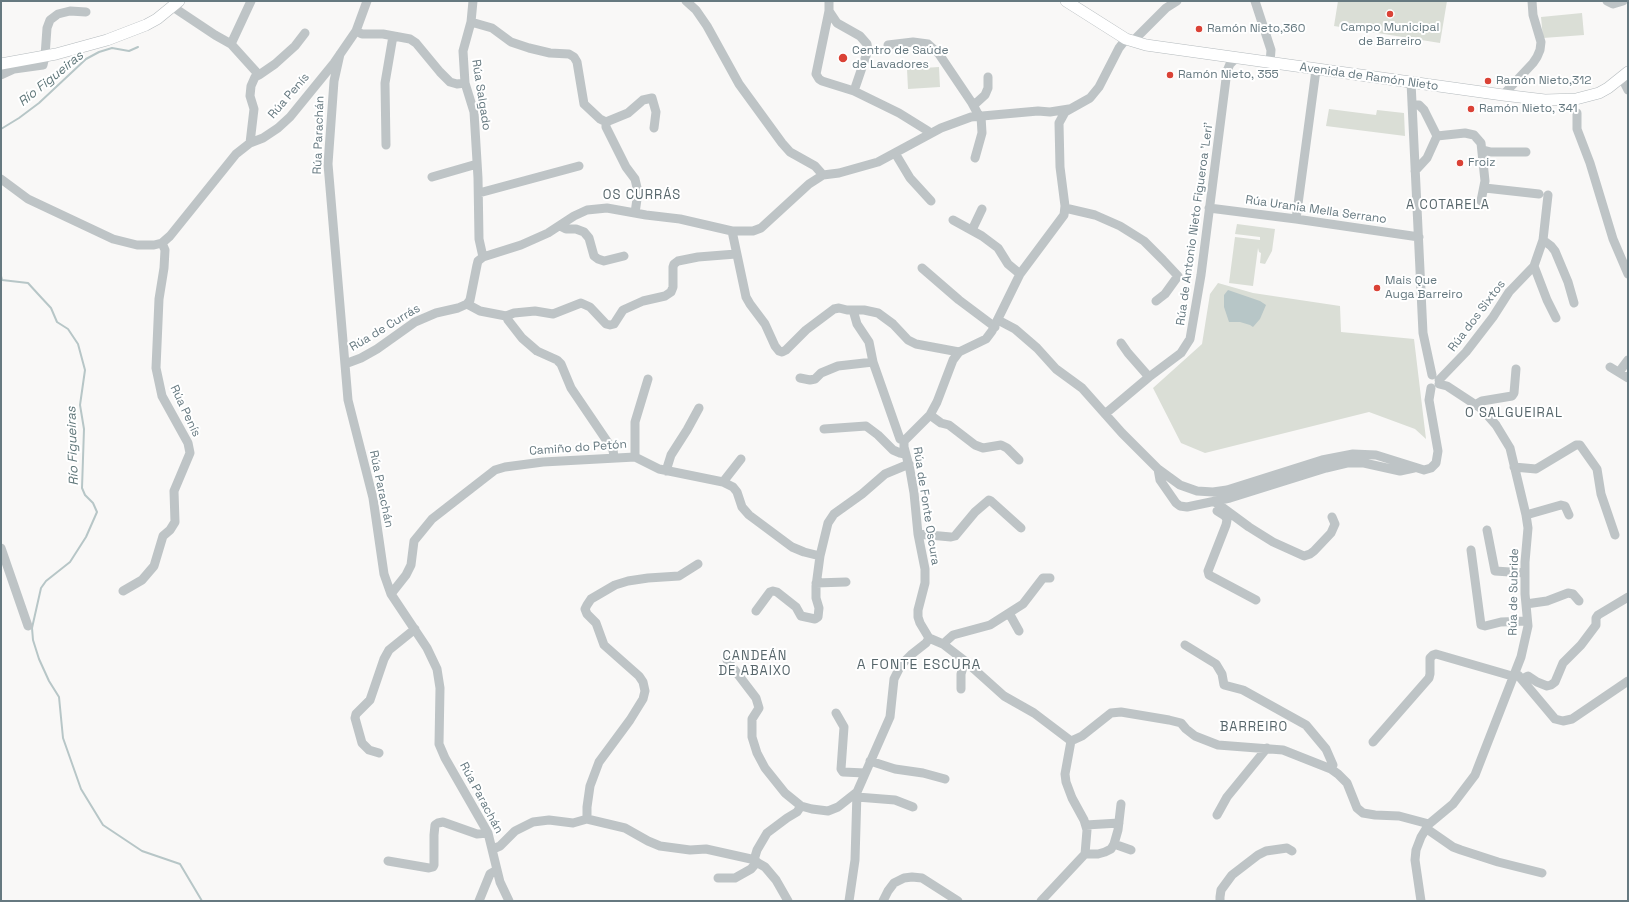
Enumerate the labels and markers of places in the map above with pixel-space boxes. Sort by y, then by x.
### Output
marker: Campo Municipal de Barreiro [1385,9,1395,19]
place label: Campo Municipal de Barreiro [1341,21,1439,49]
place label: Ramón Nieto,360 [1207,22,1305,36]
marker: Ramón Nieto,360 [1194,24,1204,34]
place label: Centro de Saúde de Lavadores [852,44,949,72]
marker: Centro de Saúde de Lavadores [837,52,849,64]
place label: Ramón Nieto, 355 [1178,68,1279,82]
marker: Ramón Nieto, 355 [1165,70,1175,80]
place label: Ramón Nieto,312 [1496,74,1591,88]
marker: Ramón Nieto,312 [1483,76,1493,86]
place label: Ramón Nieto, 341 [1479,102,1578,116]
marker: Ramón Nieto, 341 [1466,104,1476,114]
place label: Froiz [1468,156,1495,170]
marker: Froiz [1455,158,1465,168]
place label: Mais Que Auga Barreiro [1385,274,1463,302]
marker: Mais Que Auga Barreiro [1372,283,1382,293]

